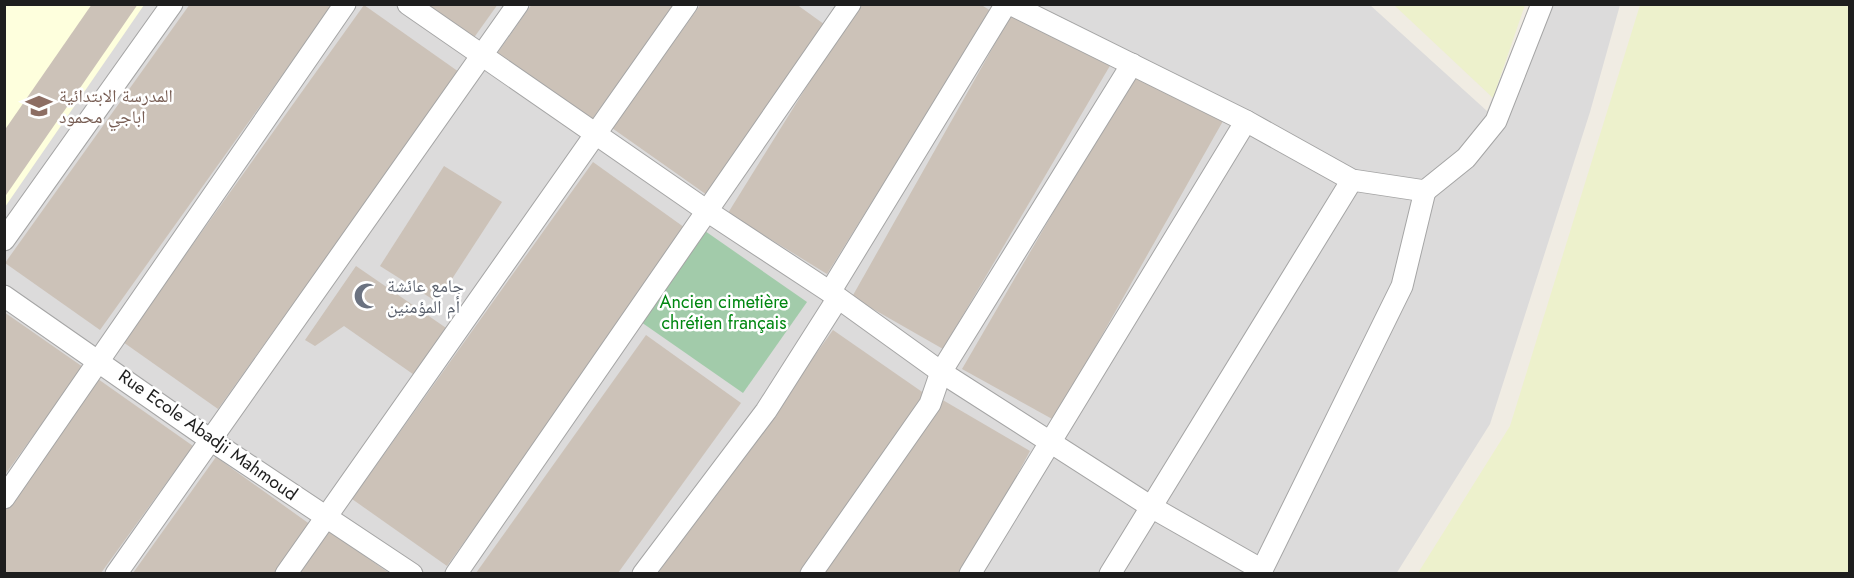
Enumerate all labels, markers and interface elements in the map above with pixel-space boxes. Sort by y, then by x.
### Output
place label: المدرسة الابتدائية اباجي محمود [59,83,173,132]
school or university icon: المدرسة الابتدائية اباجي محمود [24,91,54,121]
place label: جامع عائشة أم المؤمنين [387,273,464,320]
mosque icon: جامع عائشة أم المؤمنين [352,281,382,311]
park label: Ancien cimetière chrétien français [660,289,788,336]
street label: Rue Ecole Abadji Mahmoud [113,363,303,507]

